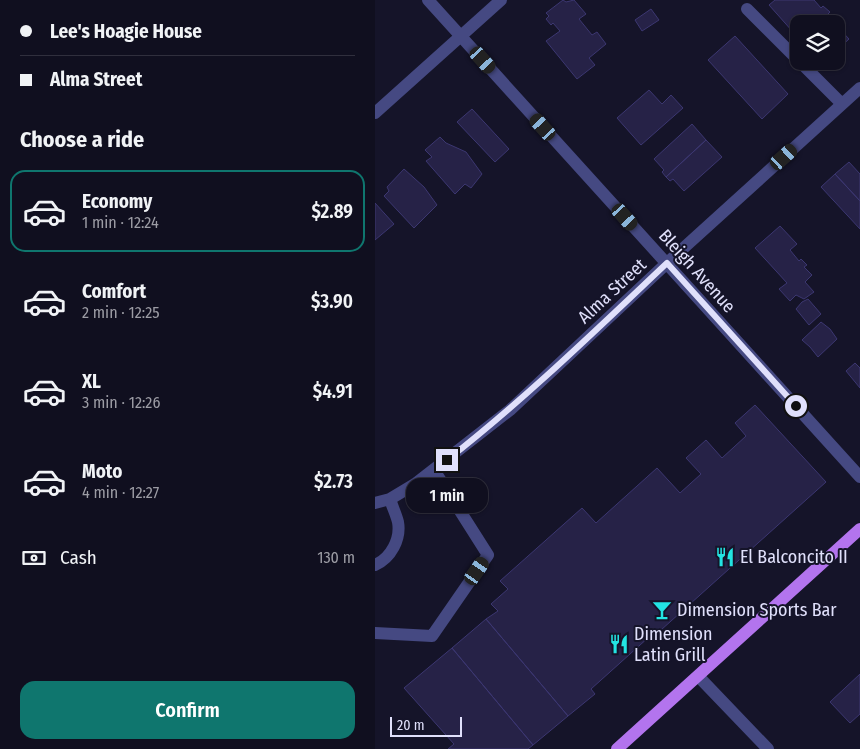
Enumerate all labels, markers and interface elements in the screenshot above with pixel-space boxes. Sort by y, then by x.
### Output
map controls [790,15,845,70]
button: layers [790,15,845,70]
text: Lee's Hoagie House [50,20,202,43]
car [467,44,498,76]
text: Alma Street [50,68,142,91]
car [527,111,558,143]
text: Choose a ride [20,126,144,153]
car [767,141,800,173]
icon: car [22,189,67,234]
text: Economy [82,190,152,213]
text: $2.89 [311,200,353,223]
car [609,201,640,233]
text: 1 min · 12:24 [82,213,159,232]
street label: Bleigh Avenue [654,225,740,317]
street label: Alma Street [573,254,651,328]
icon: car [22,279,67,324]
text: Comfort [82,280,146,303]
text: $3.90 [311,290,353,313]
text: 2 min · 12:25 [82,303,160,322]
icon: car [22,369,67,414]
text: XL [82,370,101,393]
text: $4.91 [313,380,353,403]
text: 3 min · 12:26 [82,393,160,412]
route start [785,395,807,417]
route end [436,449,458,471]
icon: car [22,459,67,504]
text: Moto [82,460,122,483]
text: $2.73 [314,470,353,493]
callout: 1 min [406,478,488,512]
text: 4 min · 12:27 [82,483,159,502]
text: 1 min [430,486,464,505]
icon: cash [20,544,48,572]
text: Cash [60,546,97,569]
restaurant icon: El Balconcito II [714,546,736,568]
place label: El Balconcito II [740,546,848,568]
text: 130 m [317,548,355,567]
car [462,554,491,588]
bar icon: Dimension Sports Bar [651,599,673,621]
place label: Dimension Sports Bar [677,599,837,621]
place label: Dimension Latin Grill [634,623,712,666]
restaurant icon: Dimension Latin Grill [608,633,630,655]
button: Confirm [20,681,355,739]
scale bar [390,714,463,737]
text: 20 m [397,717,425,734]

